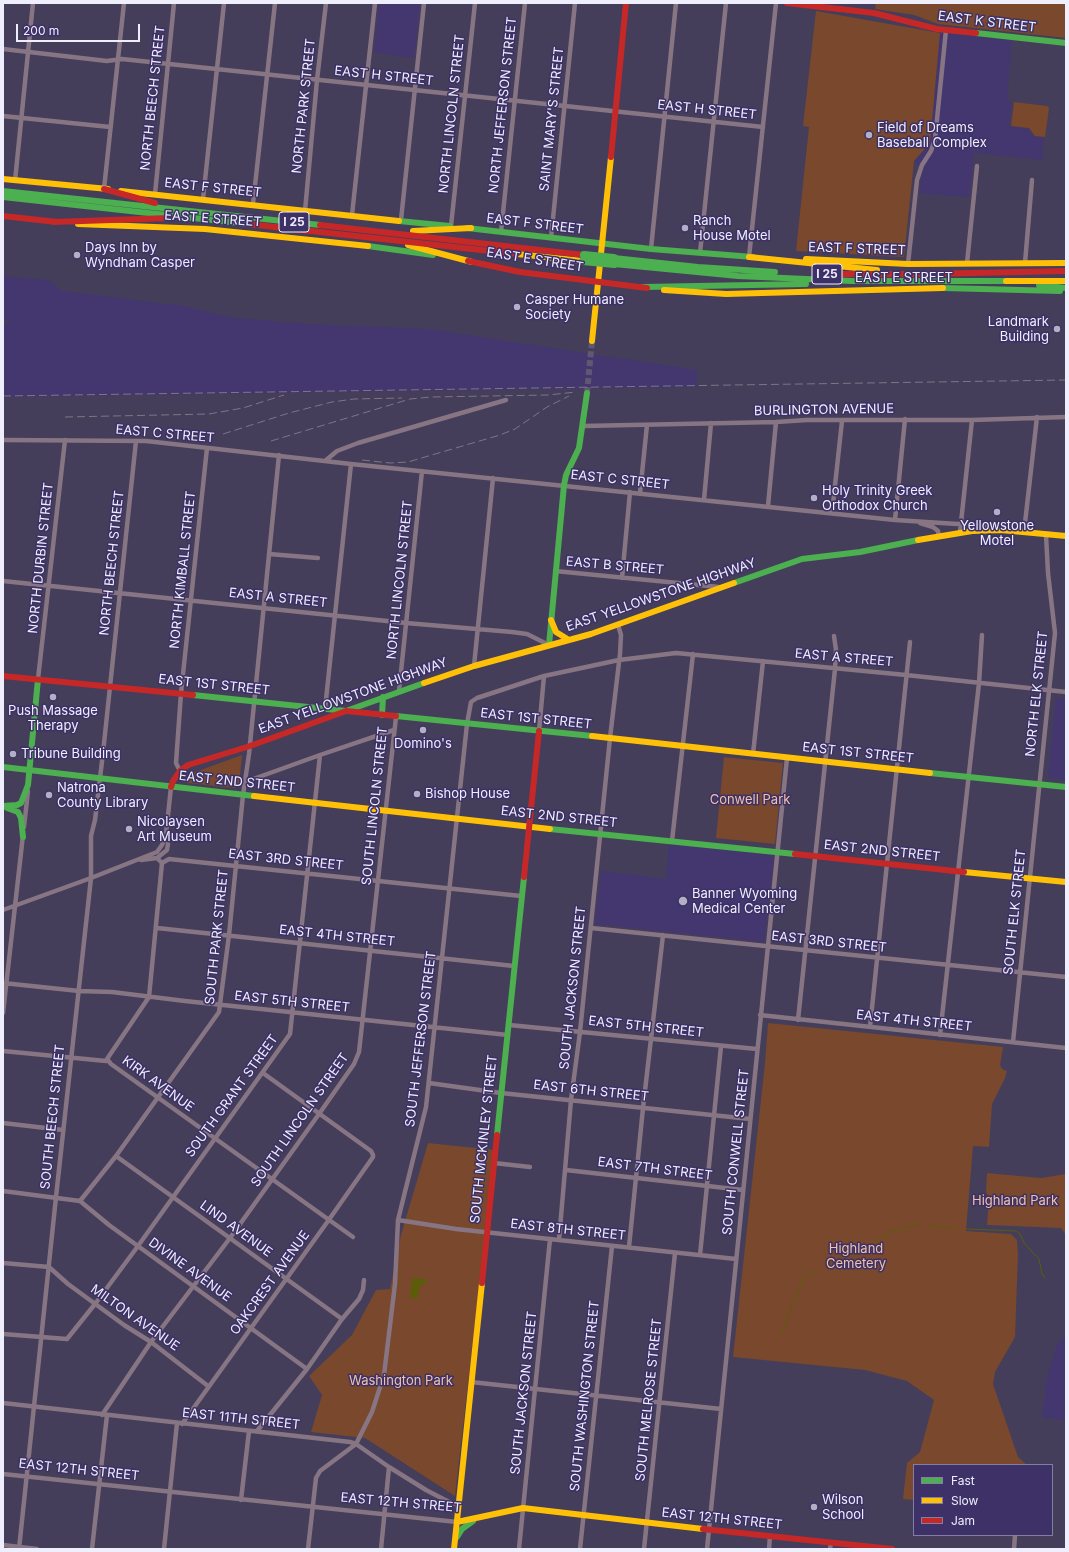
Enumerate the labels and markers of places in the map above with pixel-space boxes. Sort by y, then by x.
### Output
place label: Field of Dreams Baseball Complex [877,120,987,151]
marker: Field of Dreams Baseball Complex [864,130,874,140]
place label: Ranch House Motel [693,213,771,244]
marker: Ranch House Motel [680,223,690,233]
place label: Days Inn by Wyndham Casper [85,240,195,271]
marker: Days Inn by Wyndham Casper [72,250,82,260]
place label: Casper Humane Society [525,292,624,323]
marker: Casper Humane Society [512,302,522,312]
place label: Landmark Building [988,314,1049,345]
marker: Landmark Building [1052,324,1062,334]
place label: Holy Trinity Greek Orthodox Church [822,483,932,514]
marker: Holy Trinity Greek Orthodox Church [809,493,819,503]
marker: Yellowstone Motel [992,507,1002,517]
place label: Yellowstone Motel [960,518,1034,549]
marker: Push Massage Therapy [48,692,58,702]
place label: Push Massage Therapy [8,703,98,734]
marker: Domino's [418,725,428,735]
place label: Domino's [394,736,452,752]
place label: Tribune Building [21,746,121,762]
marker: Tribune Building [8,749,18,759]
place label: Natrona County Library [57,780,148,811]
place label: Bishop House [425,786,510,802]
marker: Bishop House [412,789,422,799]
marker: Natrona County Library [44,790,54,800]
place label: Nicolaysen Art Museum [137,814,212,845]
marker: Nicolaysen Art Museum [124,824,134,834]
place label: Banner Wyoming Medical Center [692,886,797,917]
marker: Banner Wyoming Medical Center [677,895,689,907]
place label: Wilson School [822,1492,864,1523]
marker: Wilson School [809,1502,819,1512]

